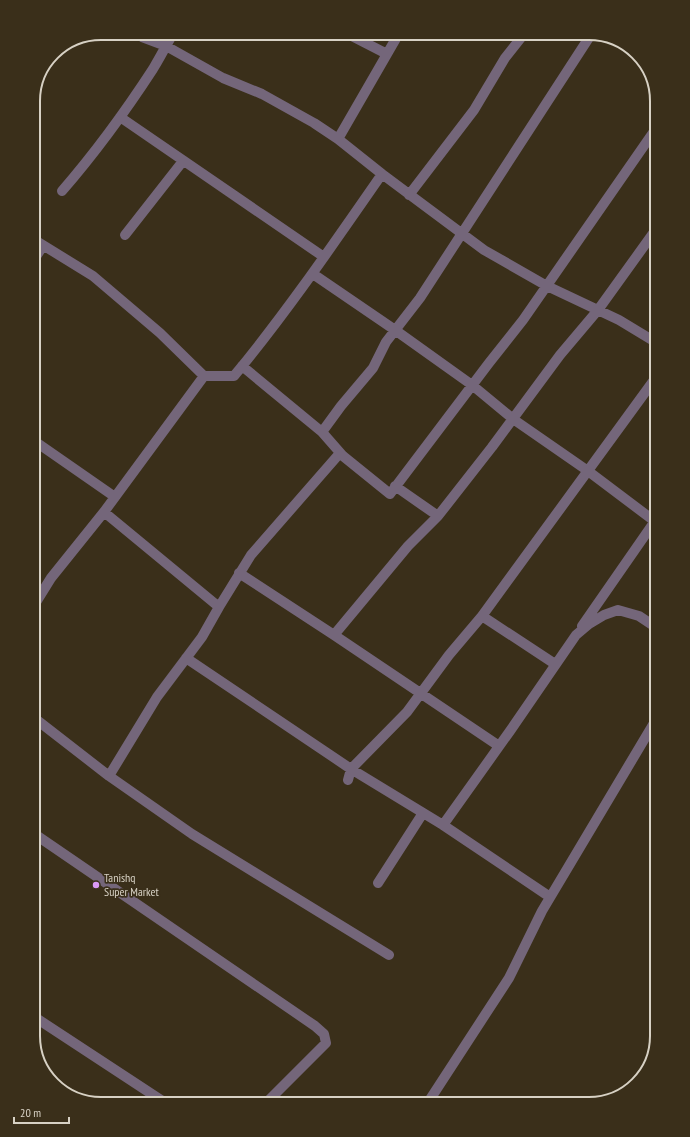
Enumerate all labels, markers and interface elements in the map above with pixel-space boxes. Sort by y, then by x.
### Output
place label: Tanishq Super Market [104,870,160,899]
marker: Tanishq Super Market [91,880,101,890]
scale bar [14,1099,69,1125]
text: 20 m [20,1105,41,1120]

